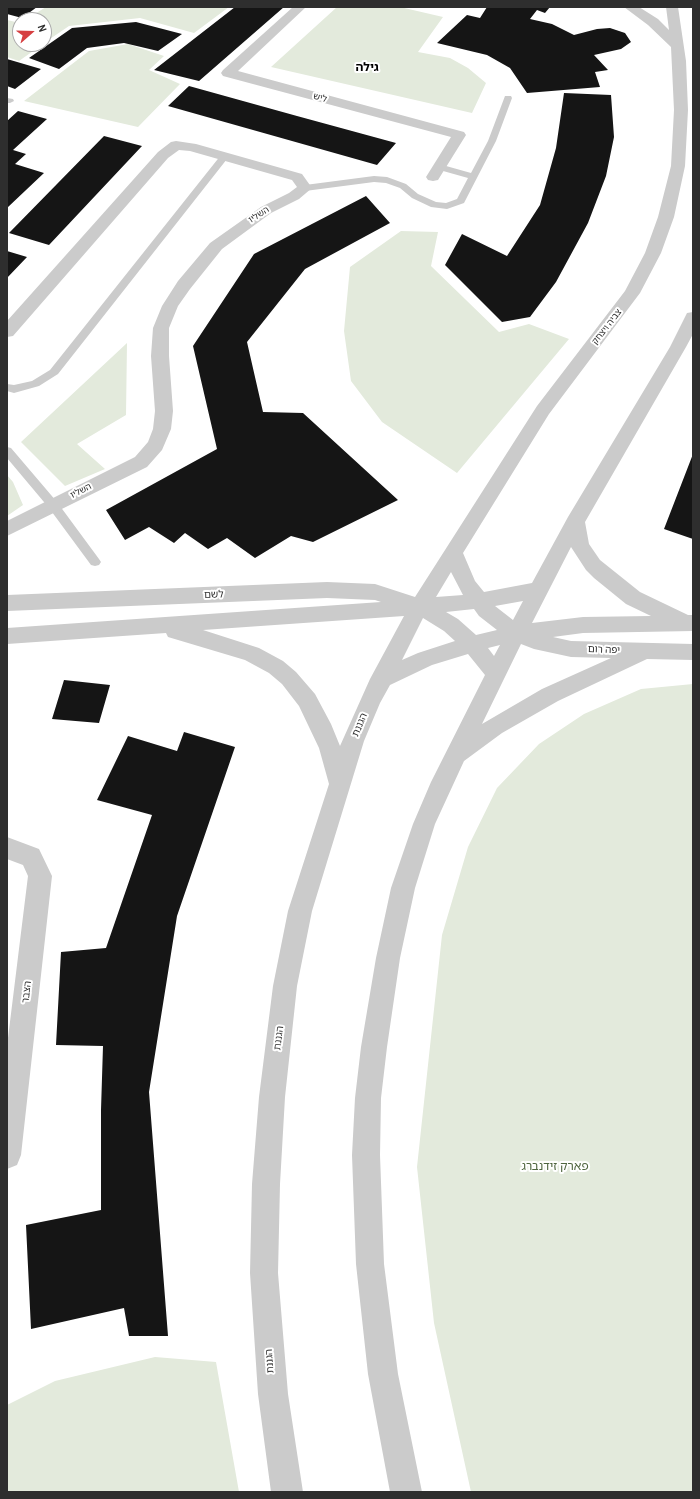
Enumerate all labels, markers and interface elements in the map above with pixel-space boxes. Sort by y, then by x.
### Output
north arrow [12,12,52,52]
text: N [35,23,50,34]
district label: גילה [355,61,379,75]
street label: ליש [312,91,328,105]
street label: השליו [247,204,271,226]
street label: צביה ויצחק [590,307,624,347]
street label: השליו [69,481,93,501]
street label: לשם [204,589,224,601]
street label: יפה רום [588,643,620,657]
street label: הגננת [350,711,370,739]
street label: הצבר [20,980,34,1004]
street label: הגננת [272,1025,286,1051]
park label: פארק זידנברג [521,1160,589,1174]
street label: הגננת [263,1348,277,1374]

